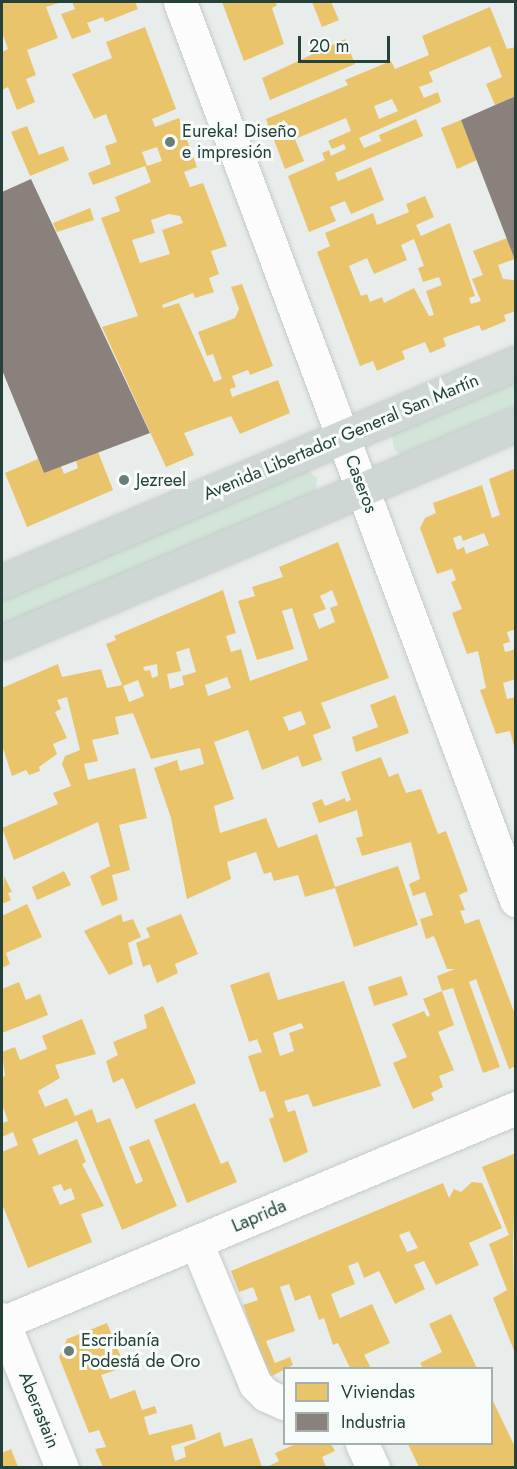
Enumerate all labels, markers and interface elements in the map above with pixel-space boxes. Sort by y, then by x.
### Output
scale bar [301,24,392,62]
text: 20 m [309,33,349,59]
place label: Eureka! Diseño e impresión [182,121,297,164]
marker: Eureka! Diseño e impresión [163,135,177,149]
street label: Avenida Libertador General San Martín [200,369,482,505]
street label: Caseros [340,452,382,516]
place label: Jezreel [136,469,186,491]
marker: Jezreel [117,473,131,487]
street label: Laprida [229,1195,289,1237]
place label: Escribanía Podestá de Oro [81,1330,200,1372]
marker: Escribanía Podestá de Oro [62,1344,76,1358]
legend [283,1367,493,1445]
street label: Aberastain [14,1369,64,1451]
text: Viviendas [341,1379,415,1405]
text: Industria [341,1409,406,1435]

